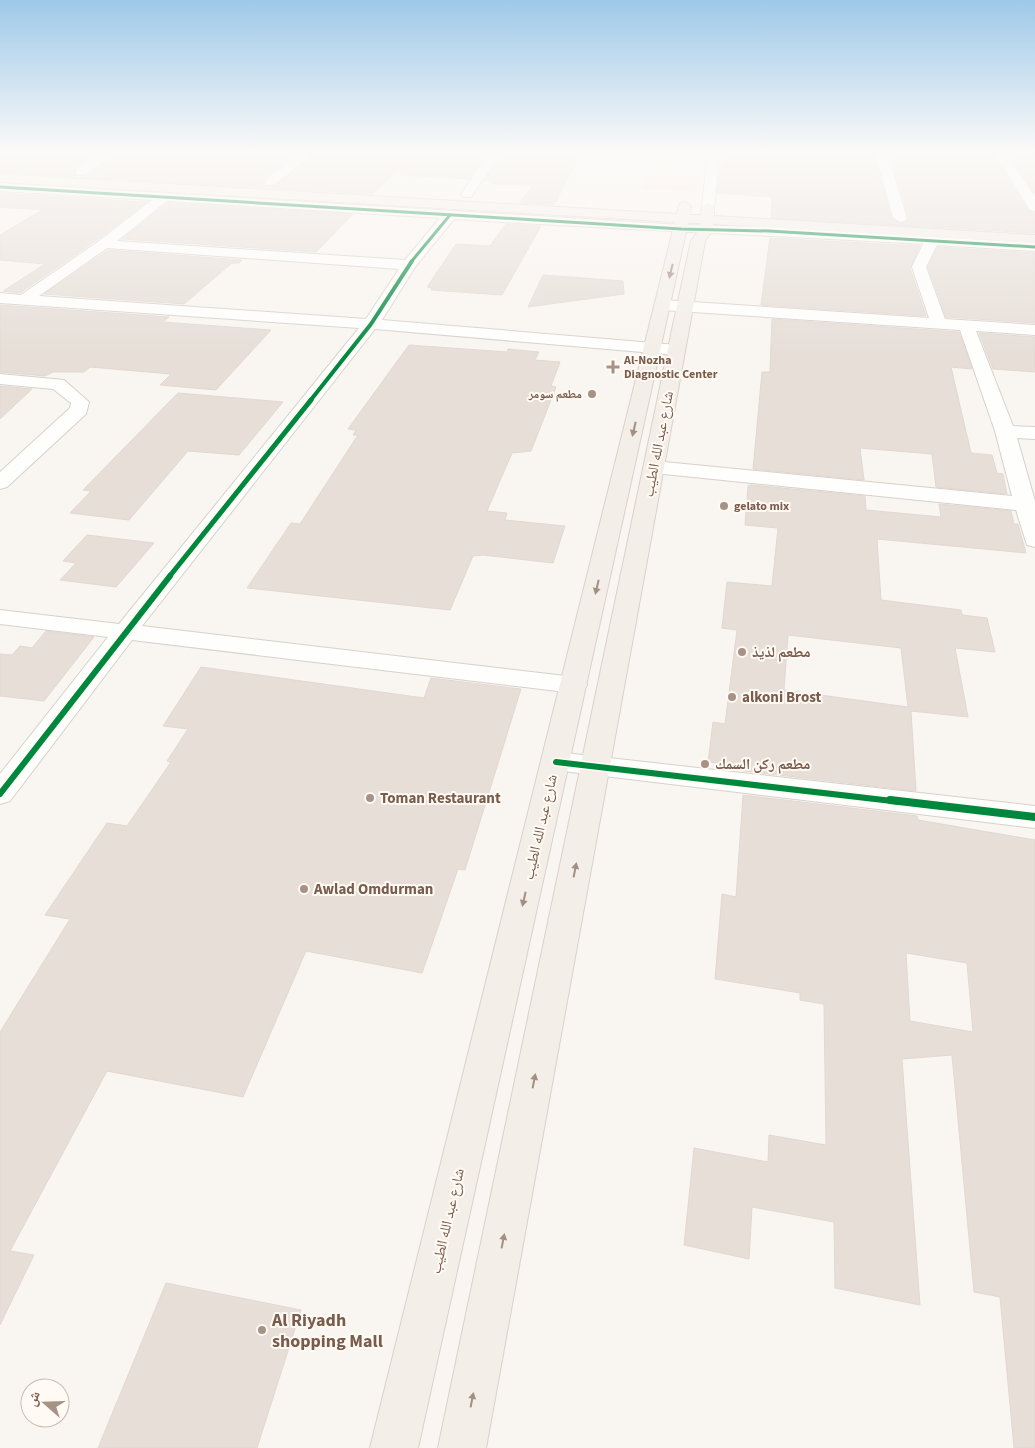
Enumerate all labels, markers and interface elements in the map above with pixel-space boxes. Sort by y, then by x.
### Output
one-way arrow [667,263,675,278]
place label: Al-Nozha Diagnostic Center [623,352,718,383]
marker: Al-Nozha Diagnostic Center [606,360,620,374]
place label: مطعم سومر [528,386,582,403]
marker: مطعم سومر [586,388,598,400]
street label: شارع عبد الله الطيب [638,389,679,499]
one-way arrow [630,421,638,436]
place label: gelato mix [734,498,789,515]
marker: gelato mix [718,500,730,512]
one-way arrow [593,579,601,595]
place label: مطعم لذيذ [752,642,811,663]
marker: مطعم لذيذ [736,646,748,658]
place label: alkoni Brost [742,687,822,708]
marker: alkoni Brost [726,691,738,703]
place label: مطعم ركن السمك [715,754,810,775]
marker: مطعم ركن السمك [699,758,711,770]
street label: شارع عبد الله الطيب [518,772,563,882]
place label: Toman Restaurant [380,788,501,809]
marker: Toman Restaurant [364,792,376,804]
one-way arrow [571,863,579,878]
place label: Awlad Omdurman [313,879,433,900]
marker: Awlad Omdurman [298,883,310,895]
one-way arrow [520,891,528,906]
one-way arrow [530,1074,538,1089]
street label: شارع عبد الله الطيب [425,1166,470,1276]
one-way arrow [499,1232,507,1248]
place label: Al Riyadh shopping Mall [271,1308,383,1354]
marker: Al Riyadh shopping Mall [256,1324,268,1336]
north arrow [20,1378,70,1428]
text: ش [22,1388,46,1409]
one-way arrow [468,1392,476,1408]

